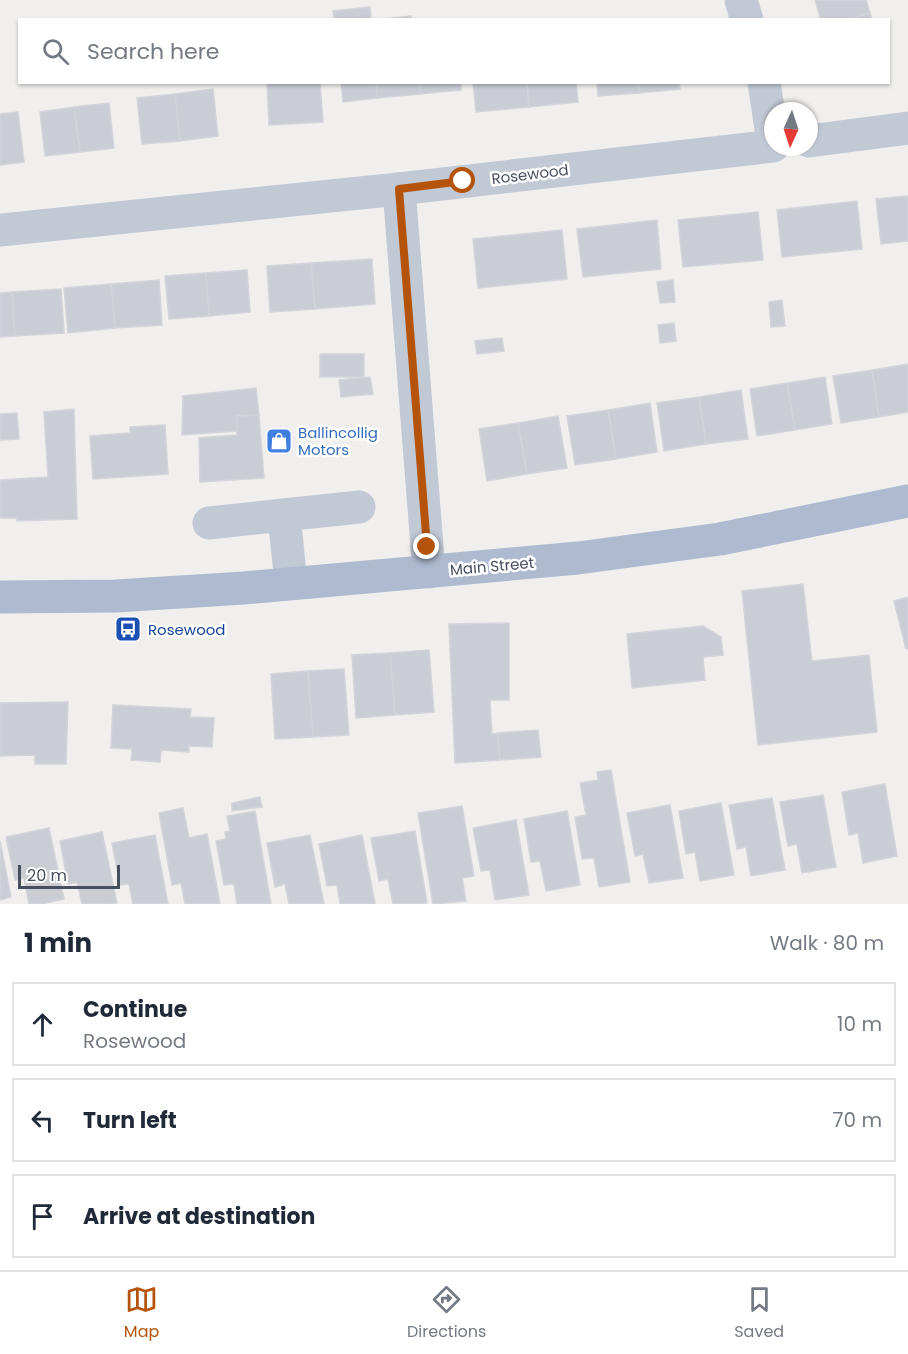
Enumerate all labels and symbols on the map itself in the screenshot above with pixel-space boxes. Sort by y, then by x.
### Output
north arrow [764,102,818,156]
street label: Rosewood [490,159,570,189]
route start [449,167,475,193]
place label: Ballincollig Motors [298,422,378,460]
shop icon: Ballincollig Motors [264,426,294,456]
route end [413,533,439,559]
street label: Main Street [449,552,535,580]
bus stop icon: Rosewood [113,614,143,644]
place label: Rosewood [148,619,226,640]
scale bar [18,862,120,890]

